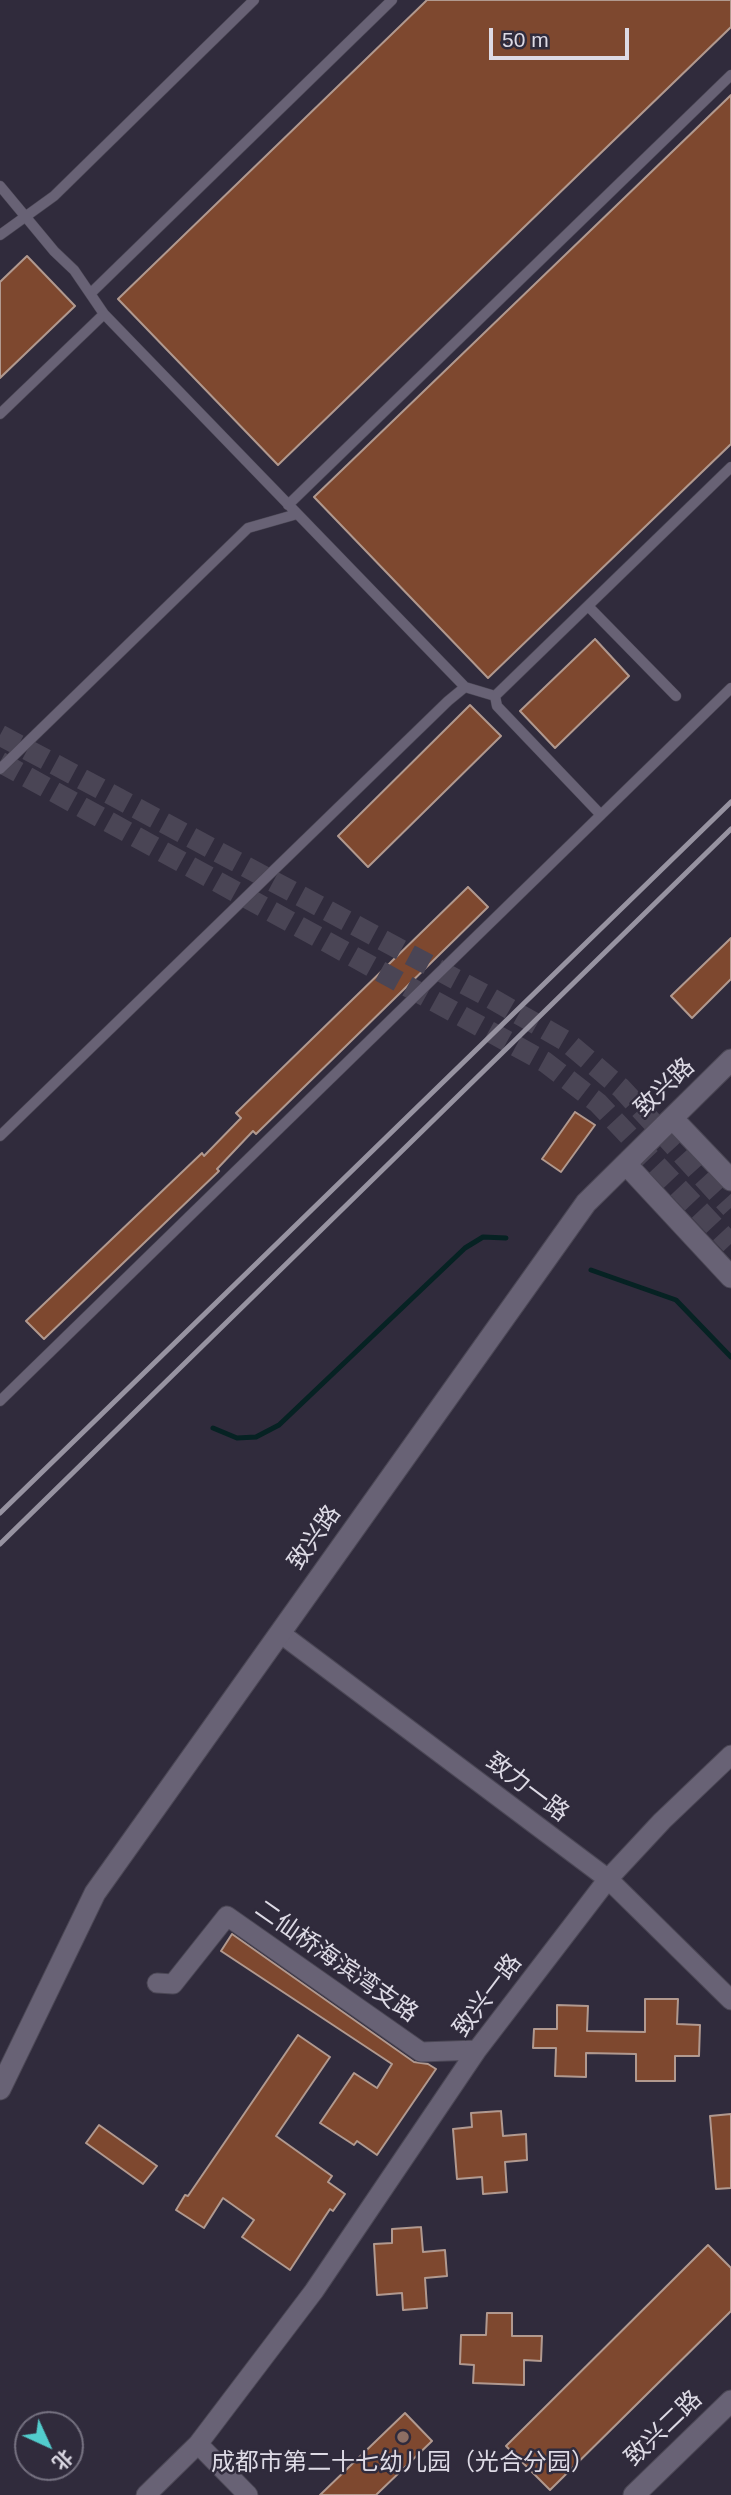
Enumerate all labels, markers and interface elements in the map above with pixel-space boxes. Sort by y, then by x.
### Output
scale bar [493,14,633,58]
text: 50 m [502,28,549,51]
street label: 致兴路 [629,1053,701,1123]
street label: 致兴路 [283,1500,347,1576]
street label: 致力一路 [480,1748,574,1828]
street label: 二仙桥海滨湾支路 [249,1895,423,2029]
street label: 致兴一路 [448,1949,528,2043]
street label: 致兴二路 [619,2385,709,2473]
north arrow [14,2411,84,2481]
marker: 成都市第二十七幼儿园（光合分园） [395,2429,411,2445]
text: 北 [49,2446,77,2474]
place label: 成都市第二十七幼儿园（光合分园） [211,2449,595,2477]

